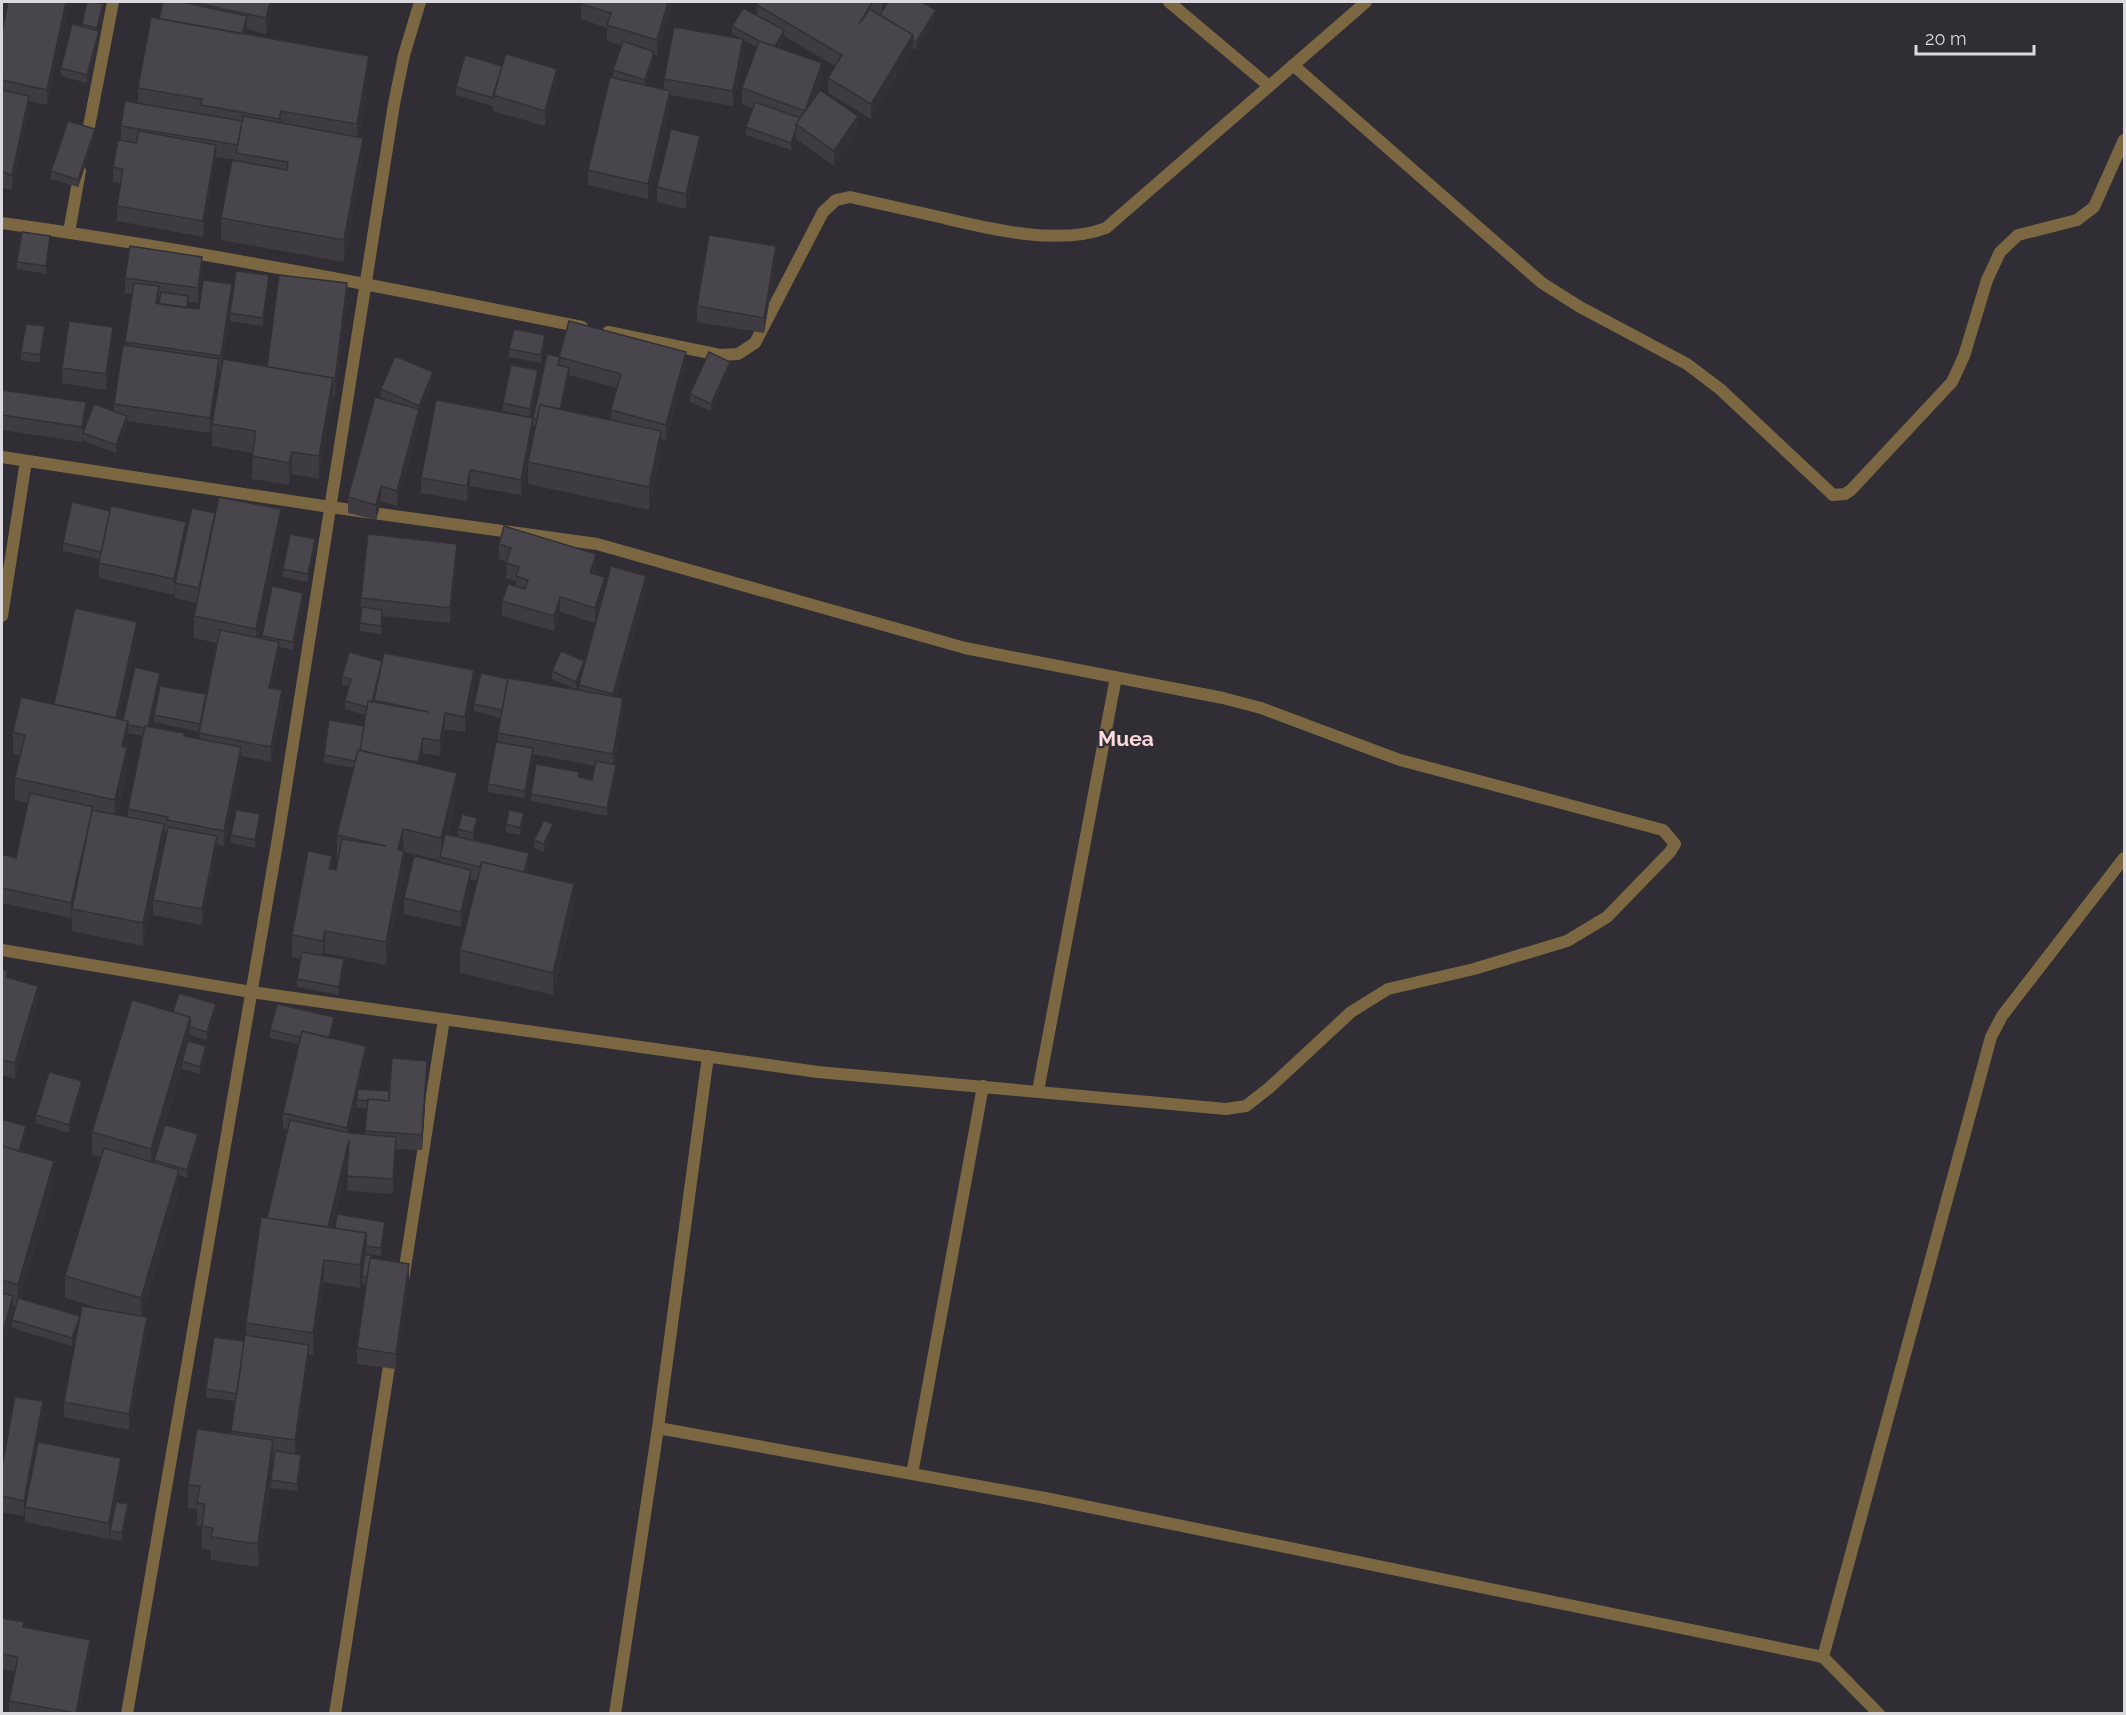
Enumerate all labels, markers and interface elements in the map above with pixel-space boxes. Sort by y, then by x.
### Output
scale bar [1916,18,2034,56]
text: 20 m [1925,28,1967,49]
district label: Muea [1098,726,1154,751]

